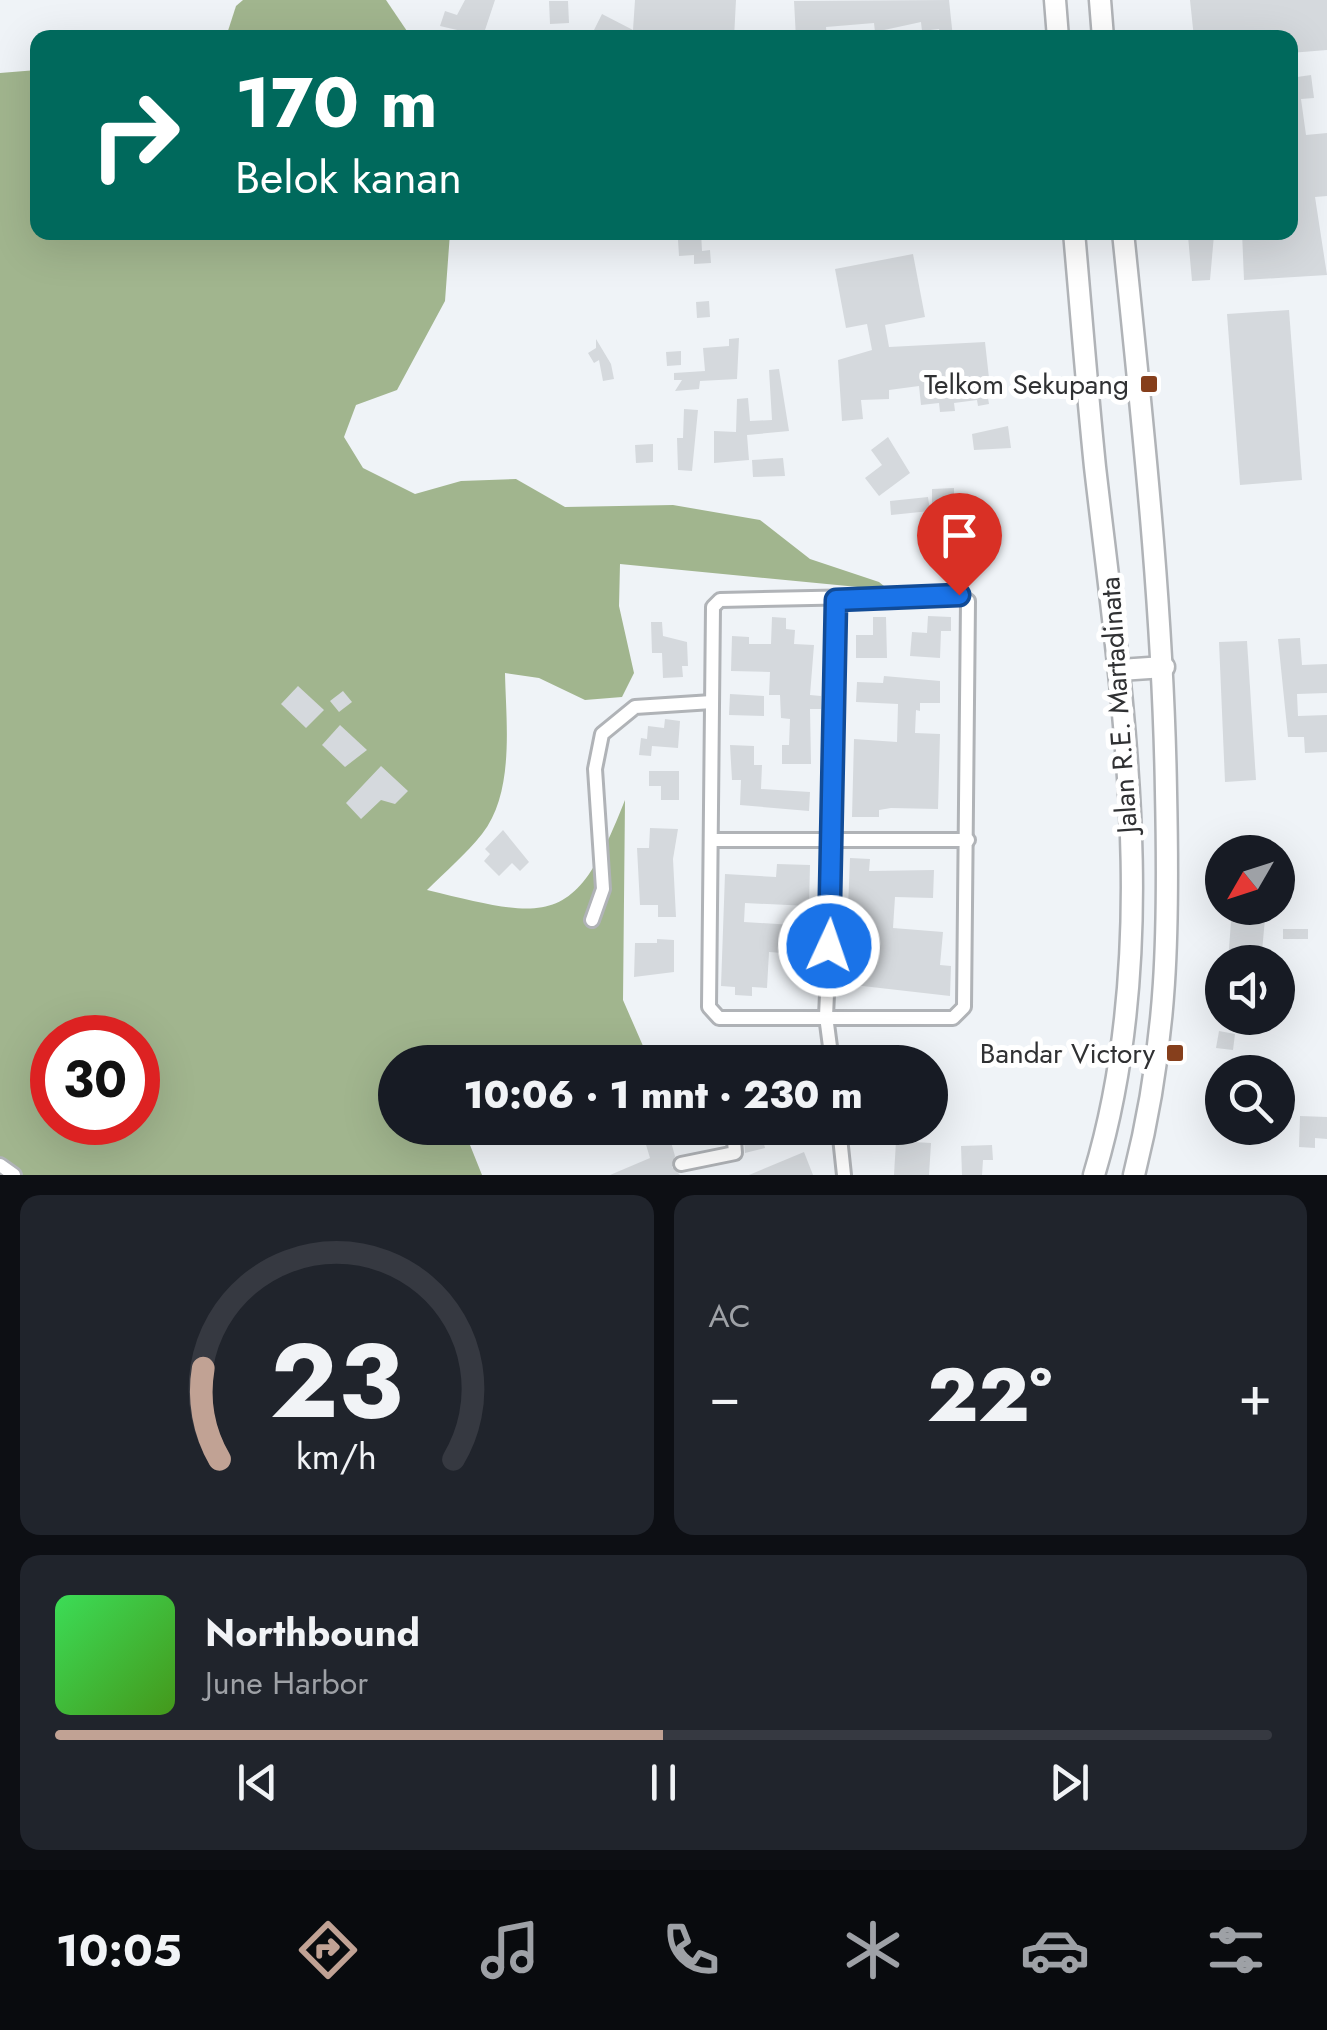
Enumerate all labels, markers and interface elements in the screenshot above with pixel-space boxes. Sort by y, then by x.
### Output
text: 170 m [235,52,438,153]
icon: right [70,70,200,200]
text: Belok kanan [235,145,462,210]
place label: Telkom Sekupang [924,364,1129,405]
marker: Telkom Sekupang [1138,373,1160,395]
pin [917,493,1002,596]
icon: arrive [932,508,987,563]
street label: Jalan R.E. Martadinata [1089,575,1148,839]
north arrow [1205,835,1295,925]
map controls [1205,835,1295,1145]
position arrow [777,894,881,998]
button: sound [1205,945,1295,1035]
speed limit sign: 30 [30,1015,160,1145]
place label: Bandar Victory [980,1033,1156,1074]
marker: Bandar Victory [1164,1042,1186,1064]
button: search [1205,1055,1295,1145]
text: 10:06 · 1 mnt · 230 m [463,1067,863,1122]
text: AC [709,1293,751,1339]
text: 23 [270,1306,403,1456]
text: 22° [927,1341,1052,1449]
text: − [709,1356,741,1436]
text: + [1238,1356,1272,1436]
text: km/h [296,1431,377,1482]
text: Northbound [205,1605,420,1660]
text: June Harbor [205,1660,368,1706]
icon: previous [230,1755,285,1810]
icon: pause [636,1755,691,1810]
icon: next [1042,1755,1097,1810]
icon: directions [293,1915,363,1985]
icon: music [475,1915,545,1985]
icon: phone [656,1915,726,1985]
icon: climate [838,1915,908,1985]
icon: car [1020,1915,1090,1985]
icon: filters [1201,1915,1271,1985]
text: 10:05 [56,1918,182,1983]

